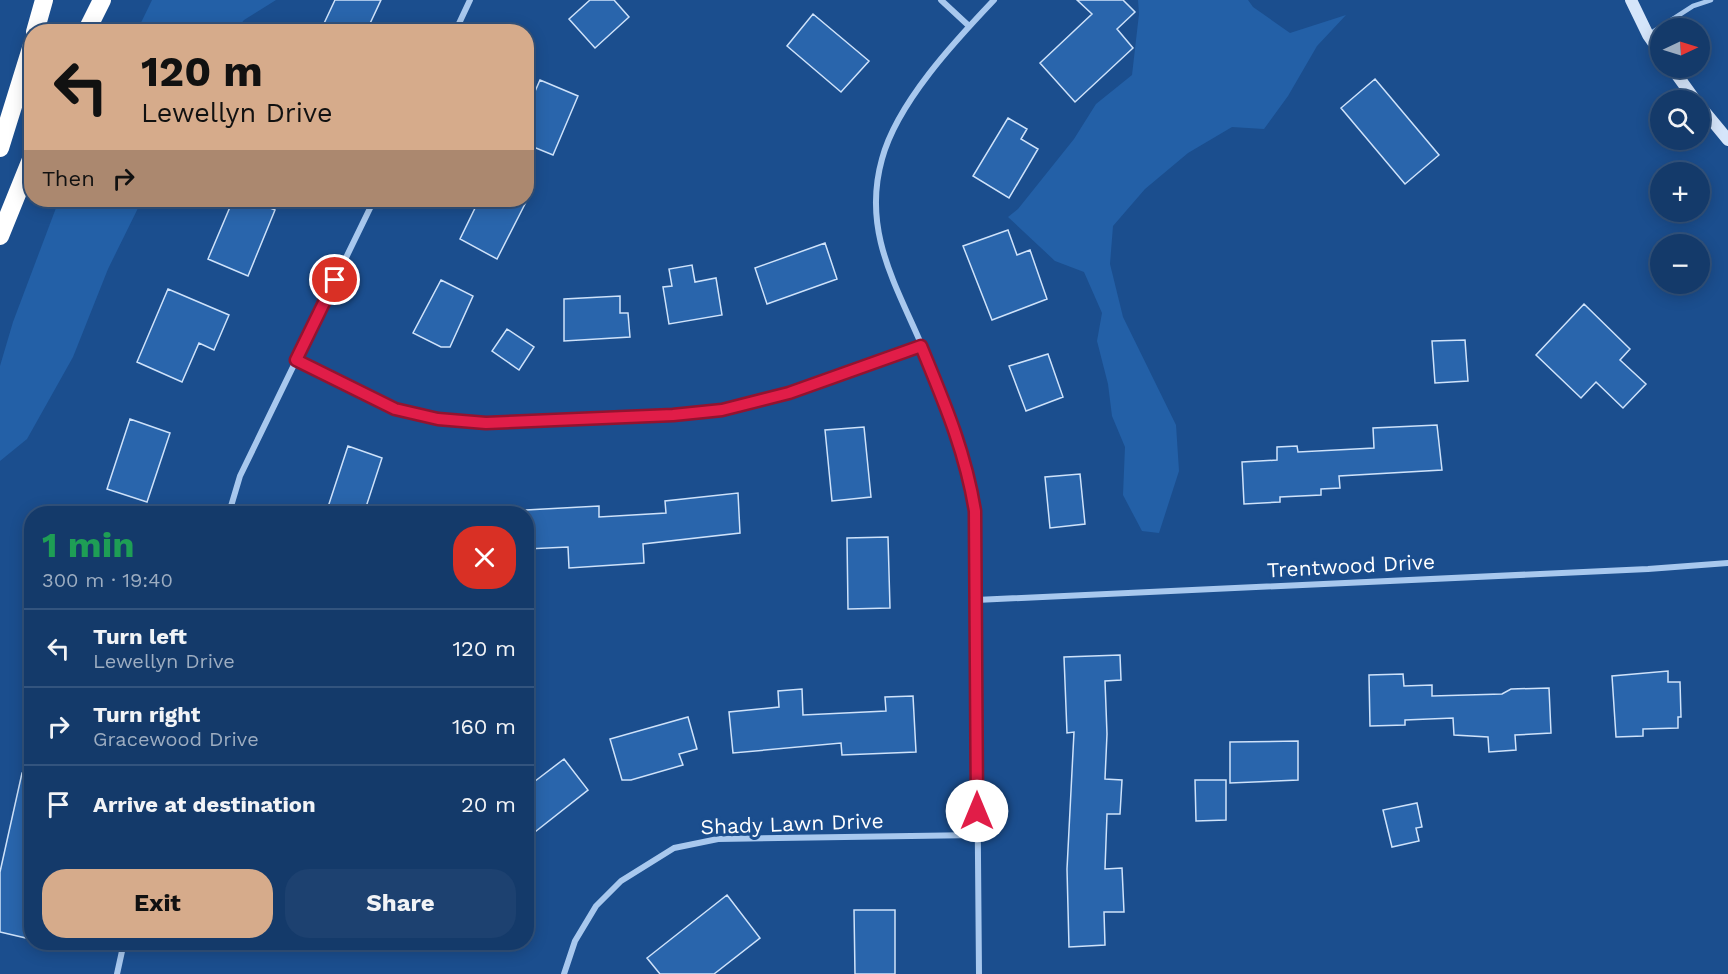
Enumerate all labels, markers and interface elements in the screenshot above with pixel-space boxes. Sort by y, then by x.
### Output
north arrow [1650,18,1710,78]
map controls [1650,18,1710,294]
text: 120 m [141,47,263,96]
icon: left [42,48,120,126]
button: search [1650,90,1710,150]
text: Lewellyn Drive [141,97,333,129]
icon: right [107,162,140,195]
button: + [1650,162,1710,222]
text: Then [42,166,95,191]
button: − [1650,234,1710,294]
pin [309,254,360,305]
icon: arrive [318,263,351,296]
text: 1 min [42,524,134,566]
button: close [453,526,516,589]
street label: Trentwood Drive [1266,549,1436,582]
text: 300 m · 19:40 [42,568,173,592]
text: Turn left [93,624,187,649]
icon: left [42,632,75,665]
text: 120 m [452,636,516,661]
text: Lewellyn Drive [93,649,235,673]
text: Turn right [93,702,200,727]
icon: right [42,710,75,743]
text: 160 m [452,714,516,739]
text: Gracewood Drive [93,727,259,751]
position arrow [945,779,1009,843]
icon: arrive [42,788,75,821]
text: Arrive at destination [93,792,316,817]
text: 20 m [461,792,516,817]
street label: Shady Lawn Drive [700,808,884,839]
button: Exit [42,869,273,938]
button: Share [285,869,516,938]

